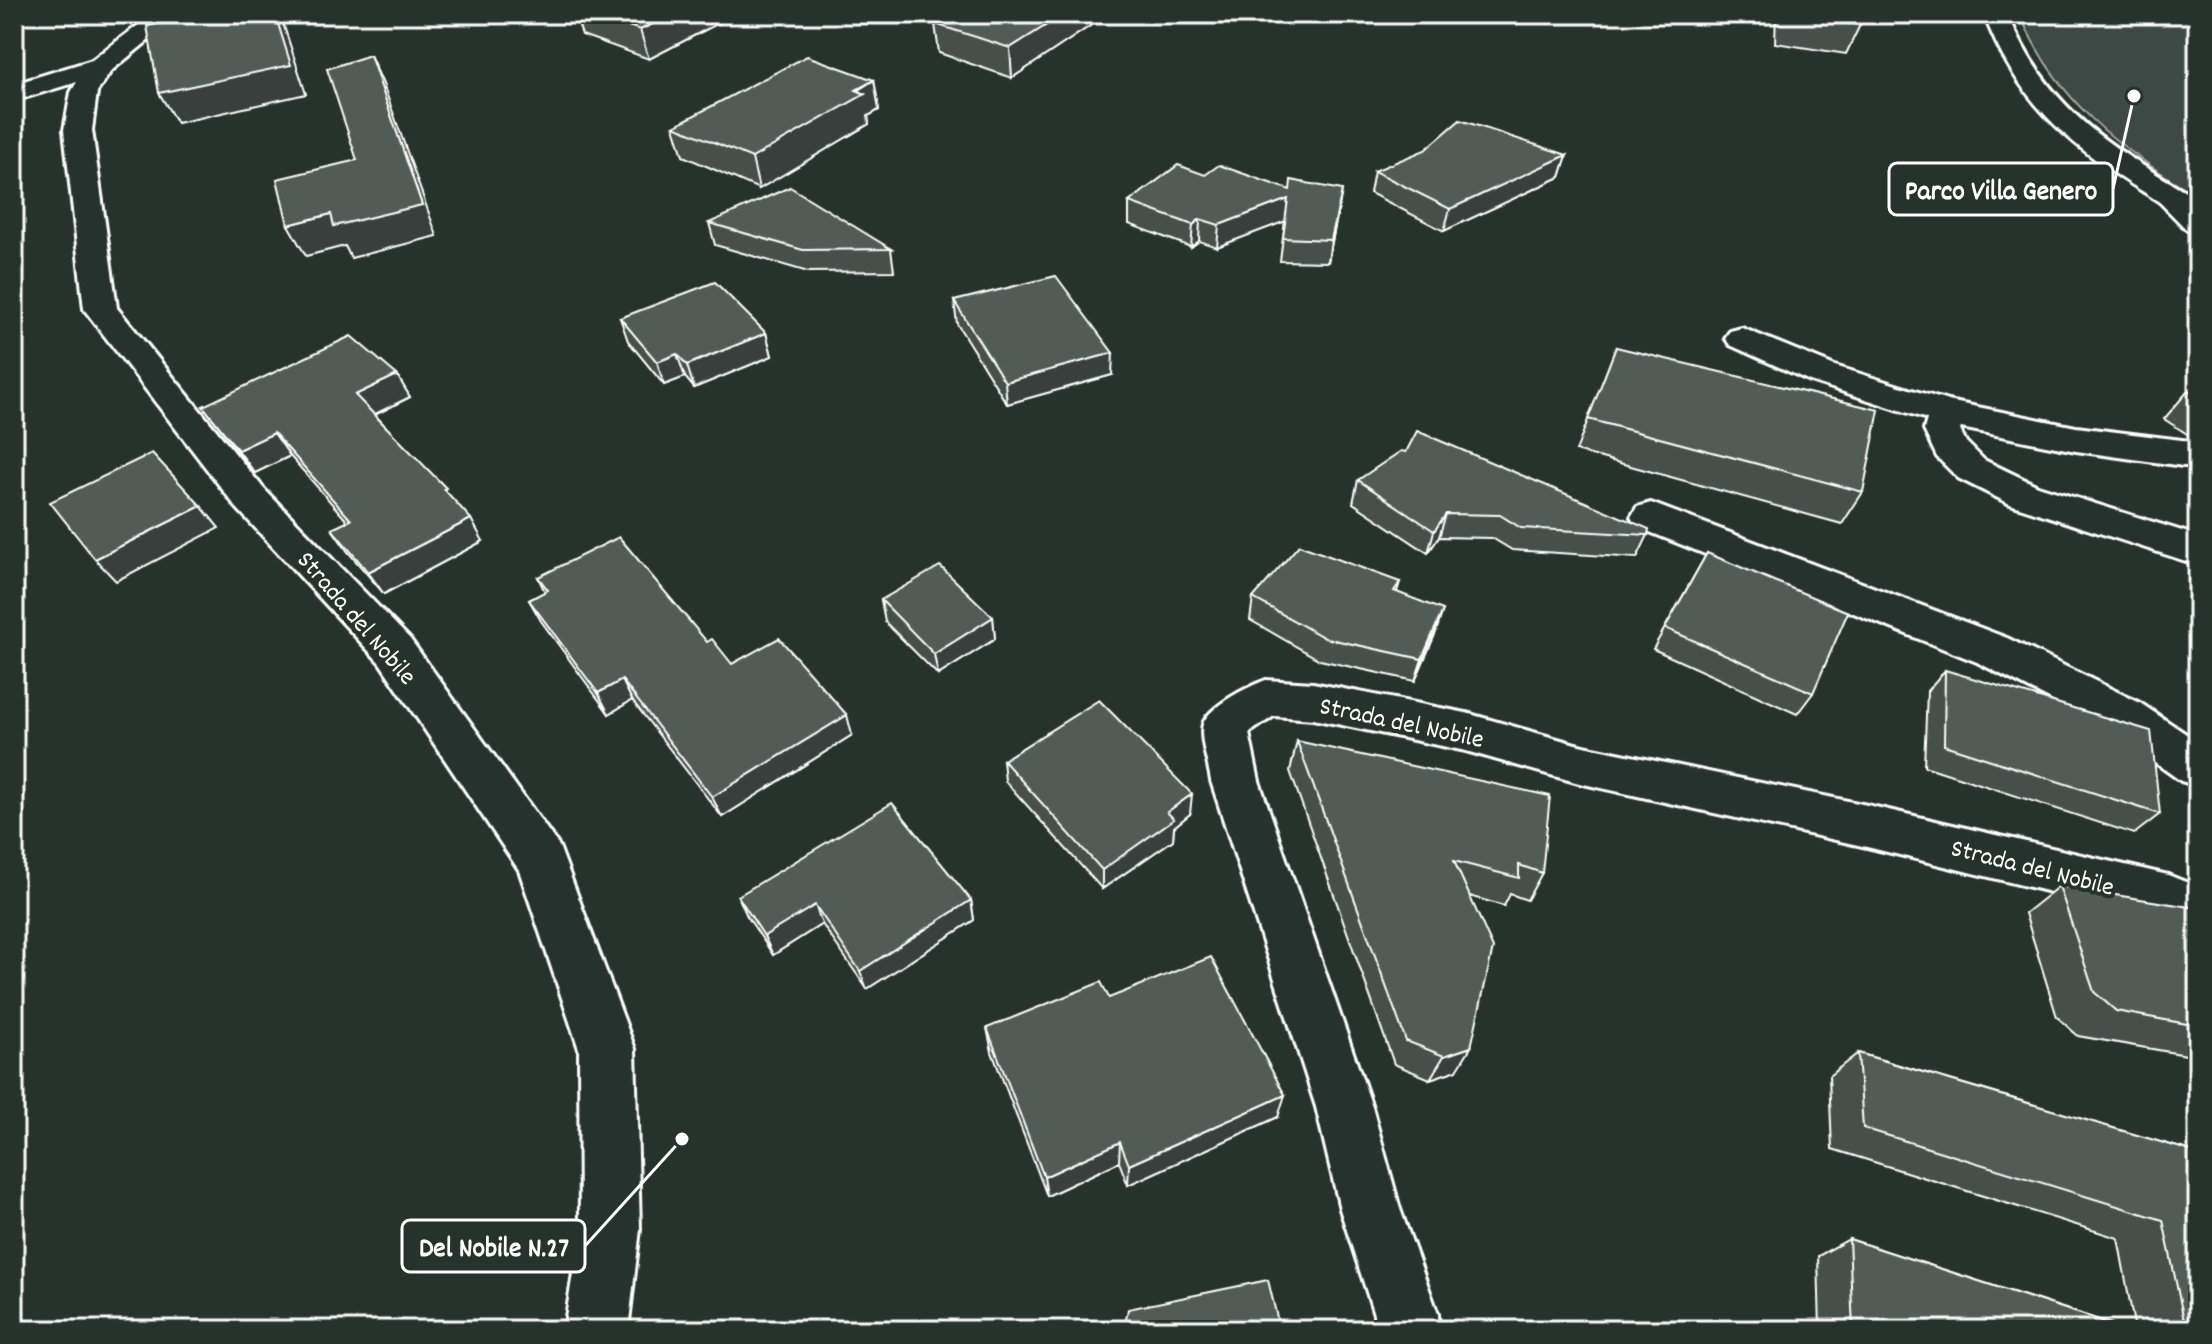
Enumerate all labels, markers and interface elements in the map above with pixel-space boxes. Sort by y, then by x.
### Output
callout: Parco Villa Genero [1889,163,2113,215]
text: Parco Villa Genero [1905,174,2097,214]
street label: Strada del Nobile [287,544,424,694]
street label: Strada del Nobile [1316,689,1487,760]
street label: Strada del Nobile [1947,831,2118,908]
callout: Del Nobile N.27 [402,1220,585,1272]
text: Del Nobile N.27 [419,1231,569,1271]

